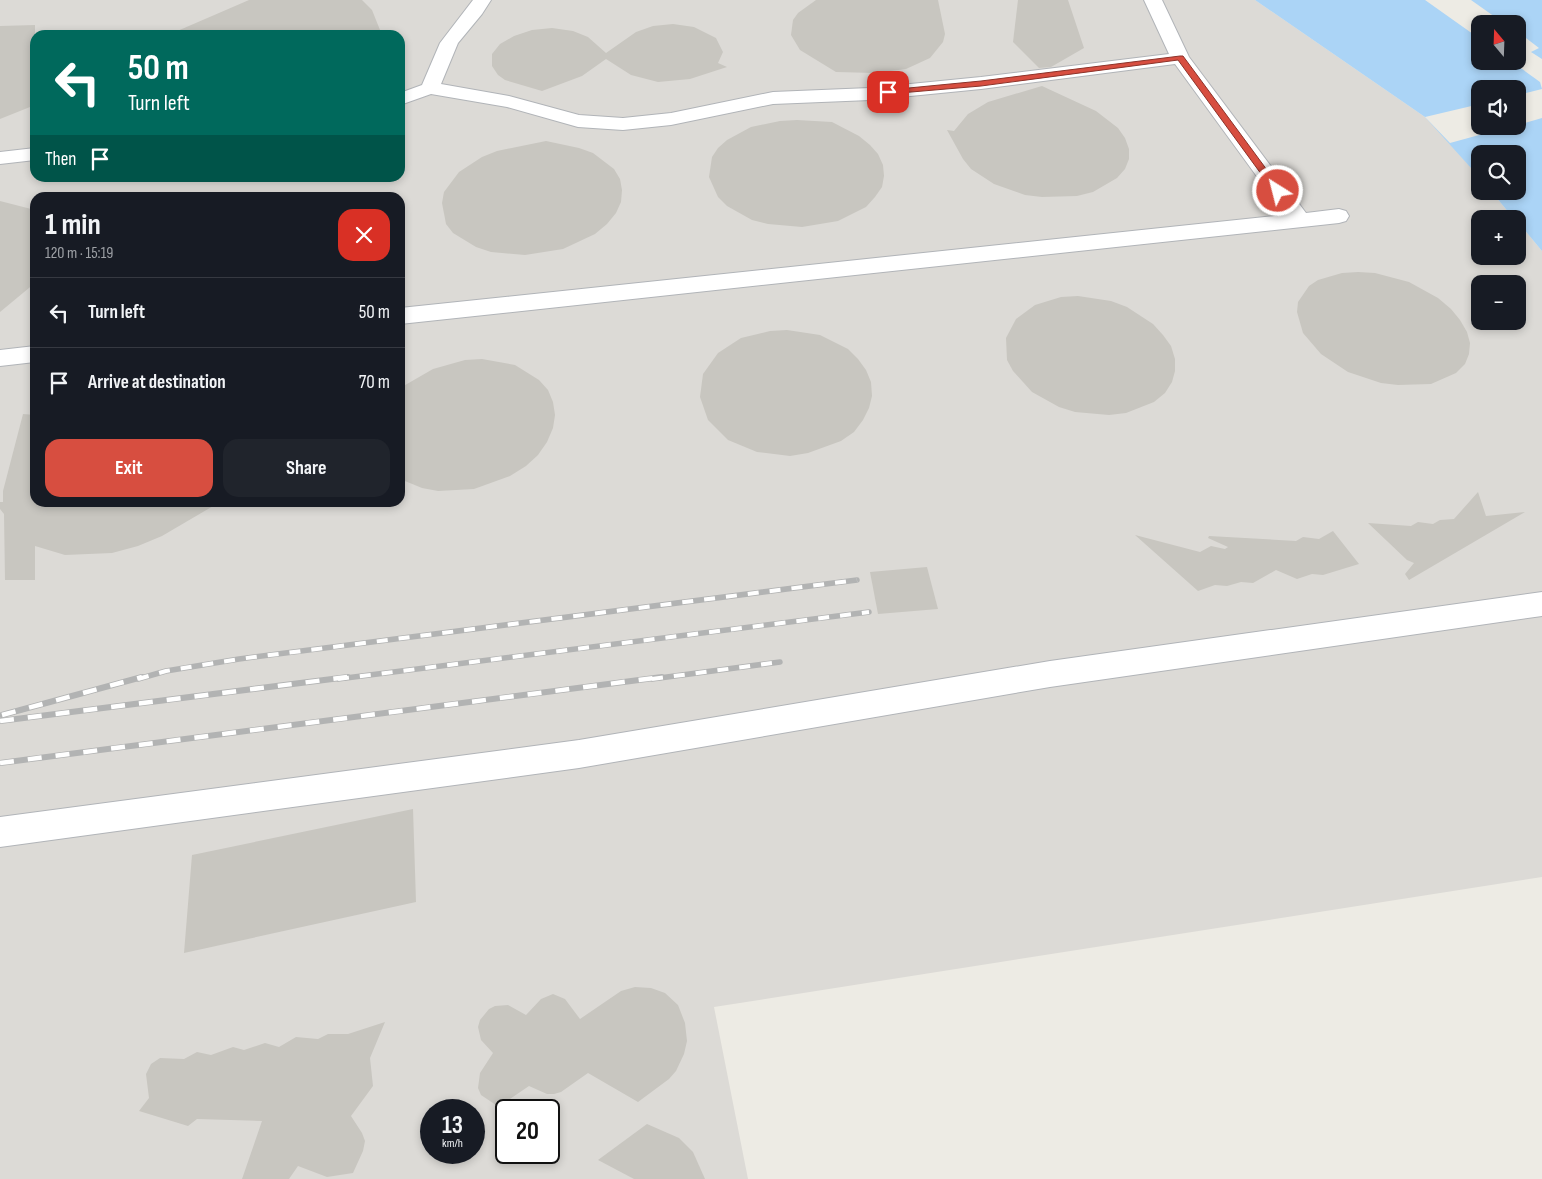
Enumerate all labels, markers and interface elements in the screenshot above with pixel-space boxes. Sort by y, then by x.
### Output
north arrow [1471,15,1526,70]
map controls [1471,15,1526,330]
text: 50 m [128,47,189,90]
icon: left [45,50,110,115]
pin [867,71,909,113]
icon: arrive [874,78,902,106]
button: sound [1471,80,1526,135]
text: Turn left [128,90,190,117]
icon: arrive [86,145,114,173]
button: search [1471,145,1526,200]
text: Then [45,148,76,171]
position arrow [1251,164,1303,216]
text: 1 min [45,207,101,243]
button: close [338,209,390,261]
button: + [1471,210,1526,265]
text: 120 m · 15:19 [45,244,113,263]
button: − [1471,275,1526,330]
icon: left [45,299,73,327]
text: Turn left [88,301,145,324]
text: 50 m [359,301,390,324]
icon: arrive [45,369,73,397]
text: Arrive at destination [88,371,226,394]
text: 70 m [359,371,390,394]
button: Exit [45,439,213,497]
button: Share [223,439,390,497]
speed limit sign: 20 [495,1099,560,1164]
text: 13 [442,1110,463,1141]
text: km/h [442,1136,463,1151]

